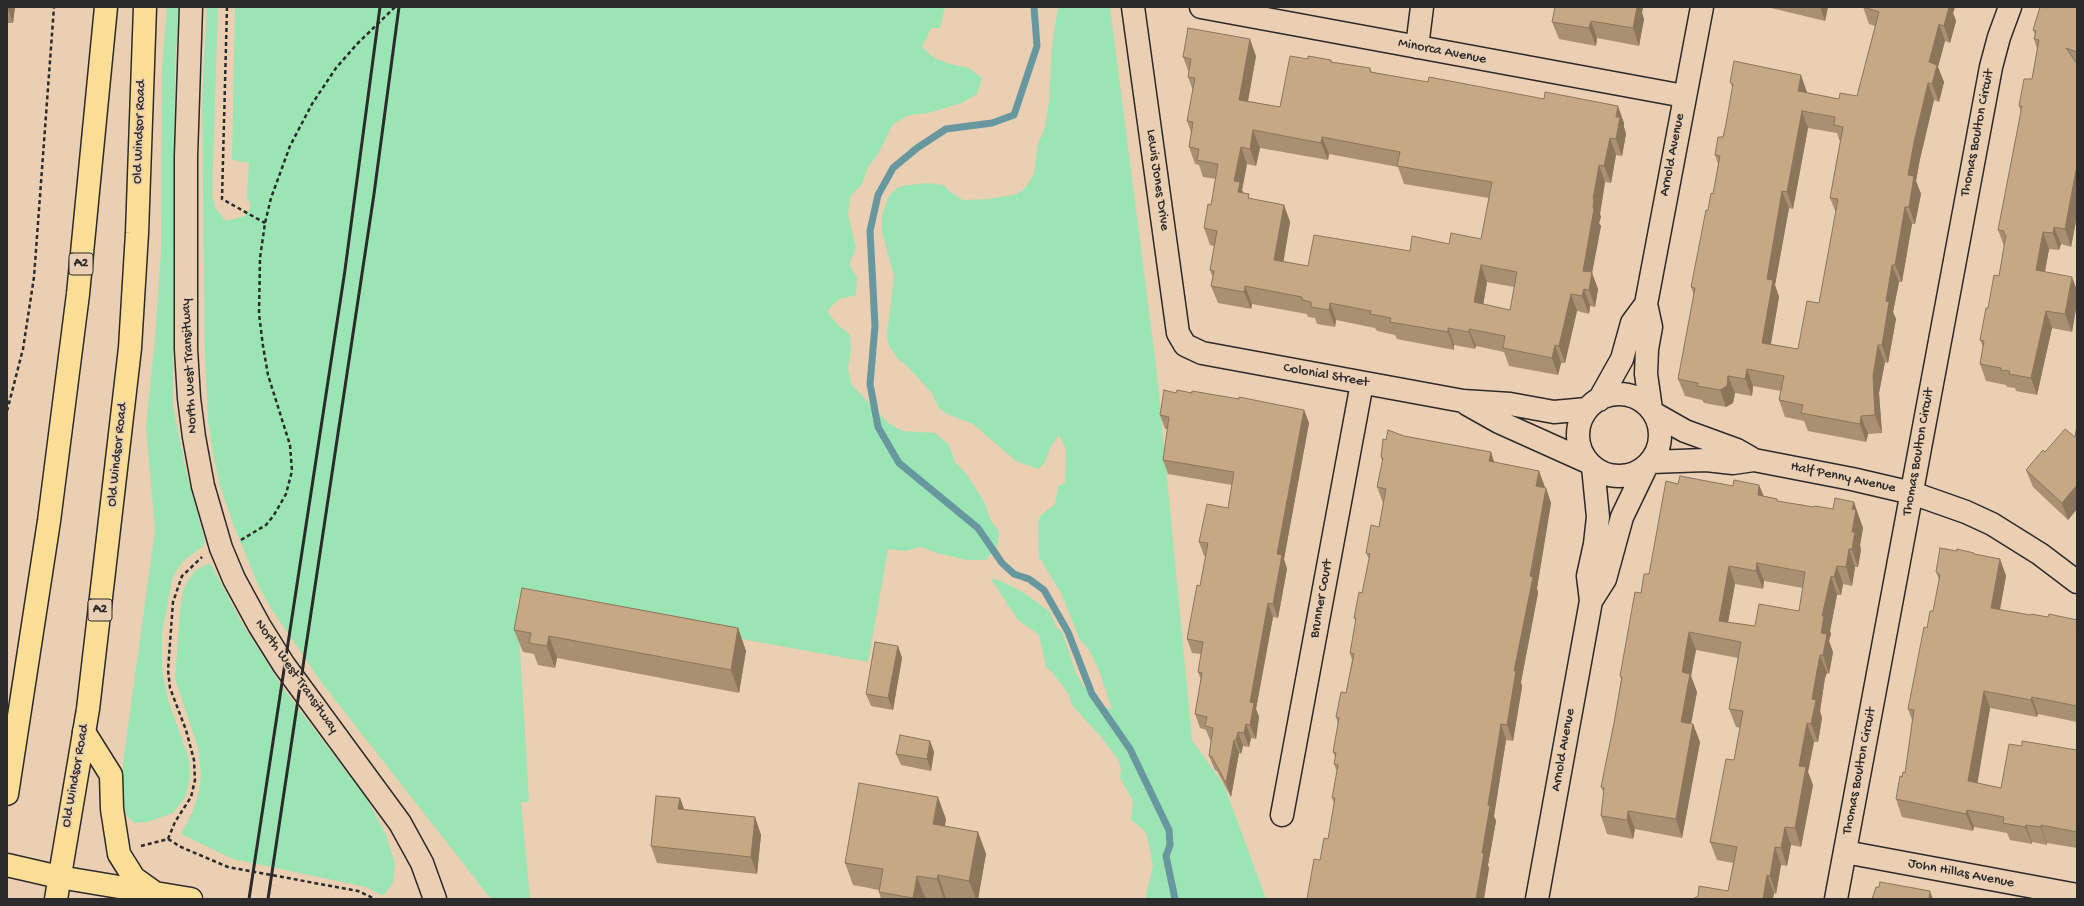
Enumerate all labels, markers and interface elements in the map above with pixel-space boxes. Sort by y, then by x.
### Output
street label: Minorca Avenue [1396,35,1488,69]
street label: Thomas Boulton Circuit [1957,68,1999,198]
street label: Old Windsor Road [130,80,150,184]
street label: Arnold Avenue [1657,112,1689,198]
street label: Lewis Jones Drive [1142,128,1172,232]
road number: A2 [69,253,93,275]
street label: North West Transitway [178,298,202,434]
street label: Colonial Street [1282,360,1370,392]
street label: Thomas Boulton Circuit [1900,387,1938,517]
street label: Old Windsor Road [104,402,132,508]
street label: Half Penny Avenue [1789,459,1897,497]
street label: Brunner Court [1307,558,1337,640]
road number: A2 [88,599,112,621]
street label: North West Transitway [250,617,342,737]
street label: Thomas Boulton Circuit [1839,706,1881,836]
street label: Arnold Avenue [1548,707,1580,793]
street label: Old Windsor Road [59,723,93,829]
street label: John Hillas Avenue [1907,855,2015,893]

